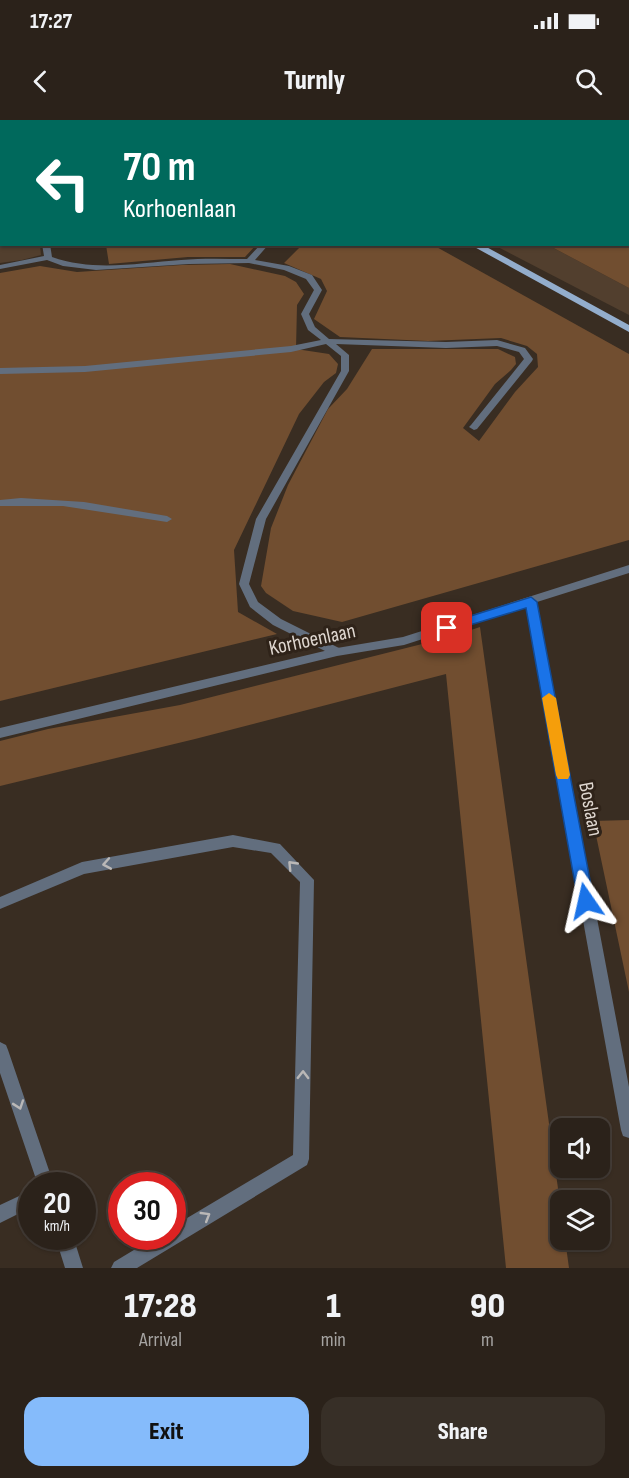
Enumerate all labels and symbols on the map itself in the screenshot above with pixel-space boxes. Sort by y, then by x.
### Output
pin [421,602,472,653]
street label: Korhoenlaan [266,618,358,661]
street label: Boslaan [573,780,608,838]
one-way arrow [102,857,112,870]
one-way arrow [288,861,299,871]
position arrow [554,869,618,933]
one-way arrow [296,1070,309,1079]
one-way arrow [12,1099,24,1110]
speed limit sign: 30 [108,1172,186,1250]
one-way arrow [200,1212,210,1224]

